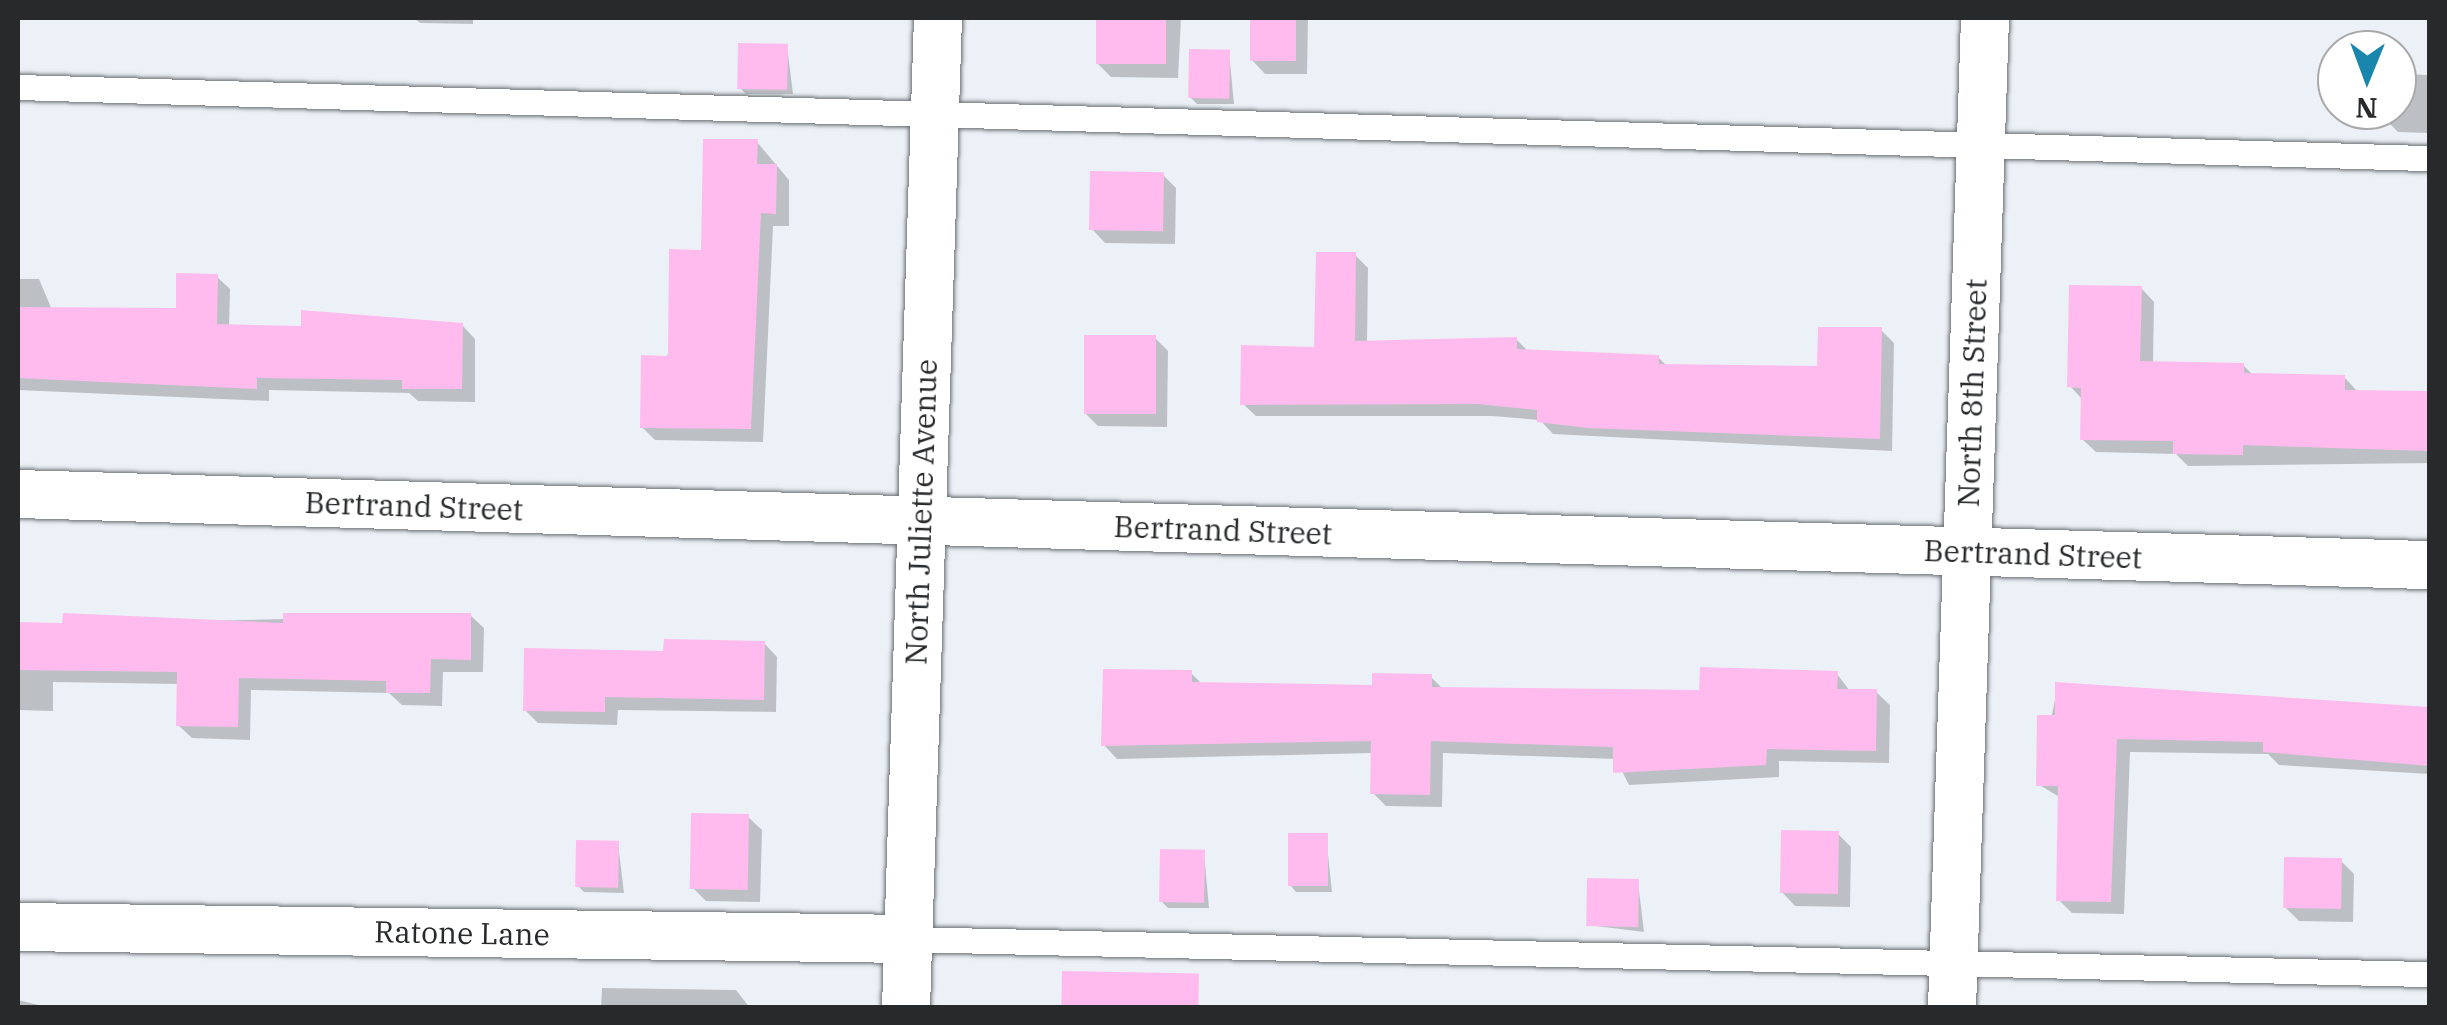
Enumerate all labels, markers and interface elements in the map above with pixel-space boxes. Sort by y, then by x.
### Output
north arrow [2317,30,2417,130]
text: N [2355,90,2378,127]
street label: North 8th Street [1950,278,1994,508]
street label: North Juliette Avenue [898,358,944,666]
street label: Bertrand Street [304,484,524,528]
street label: Bertrand Street [1113,508,1333,552]
street label: Bertrand Street [1923,532,2143,576]
street label: Ratone Lane [374,913,550,953]

